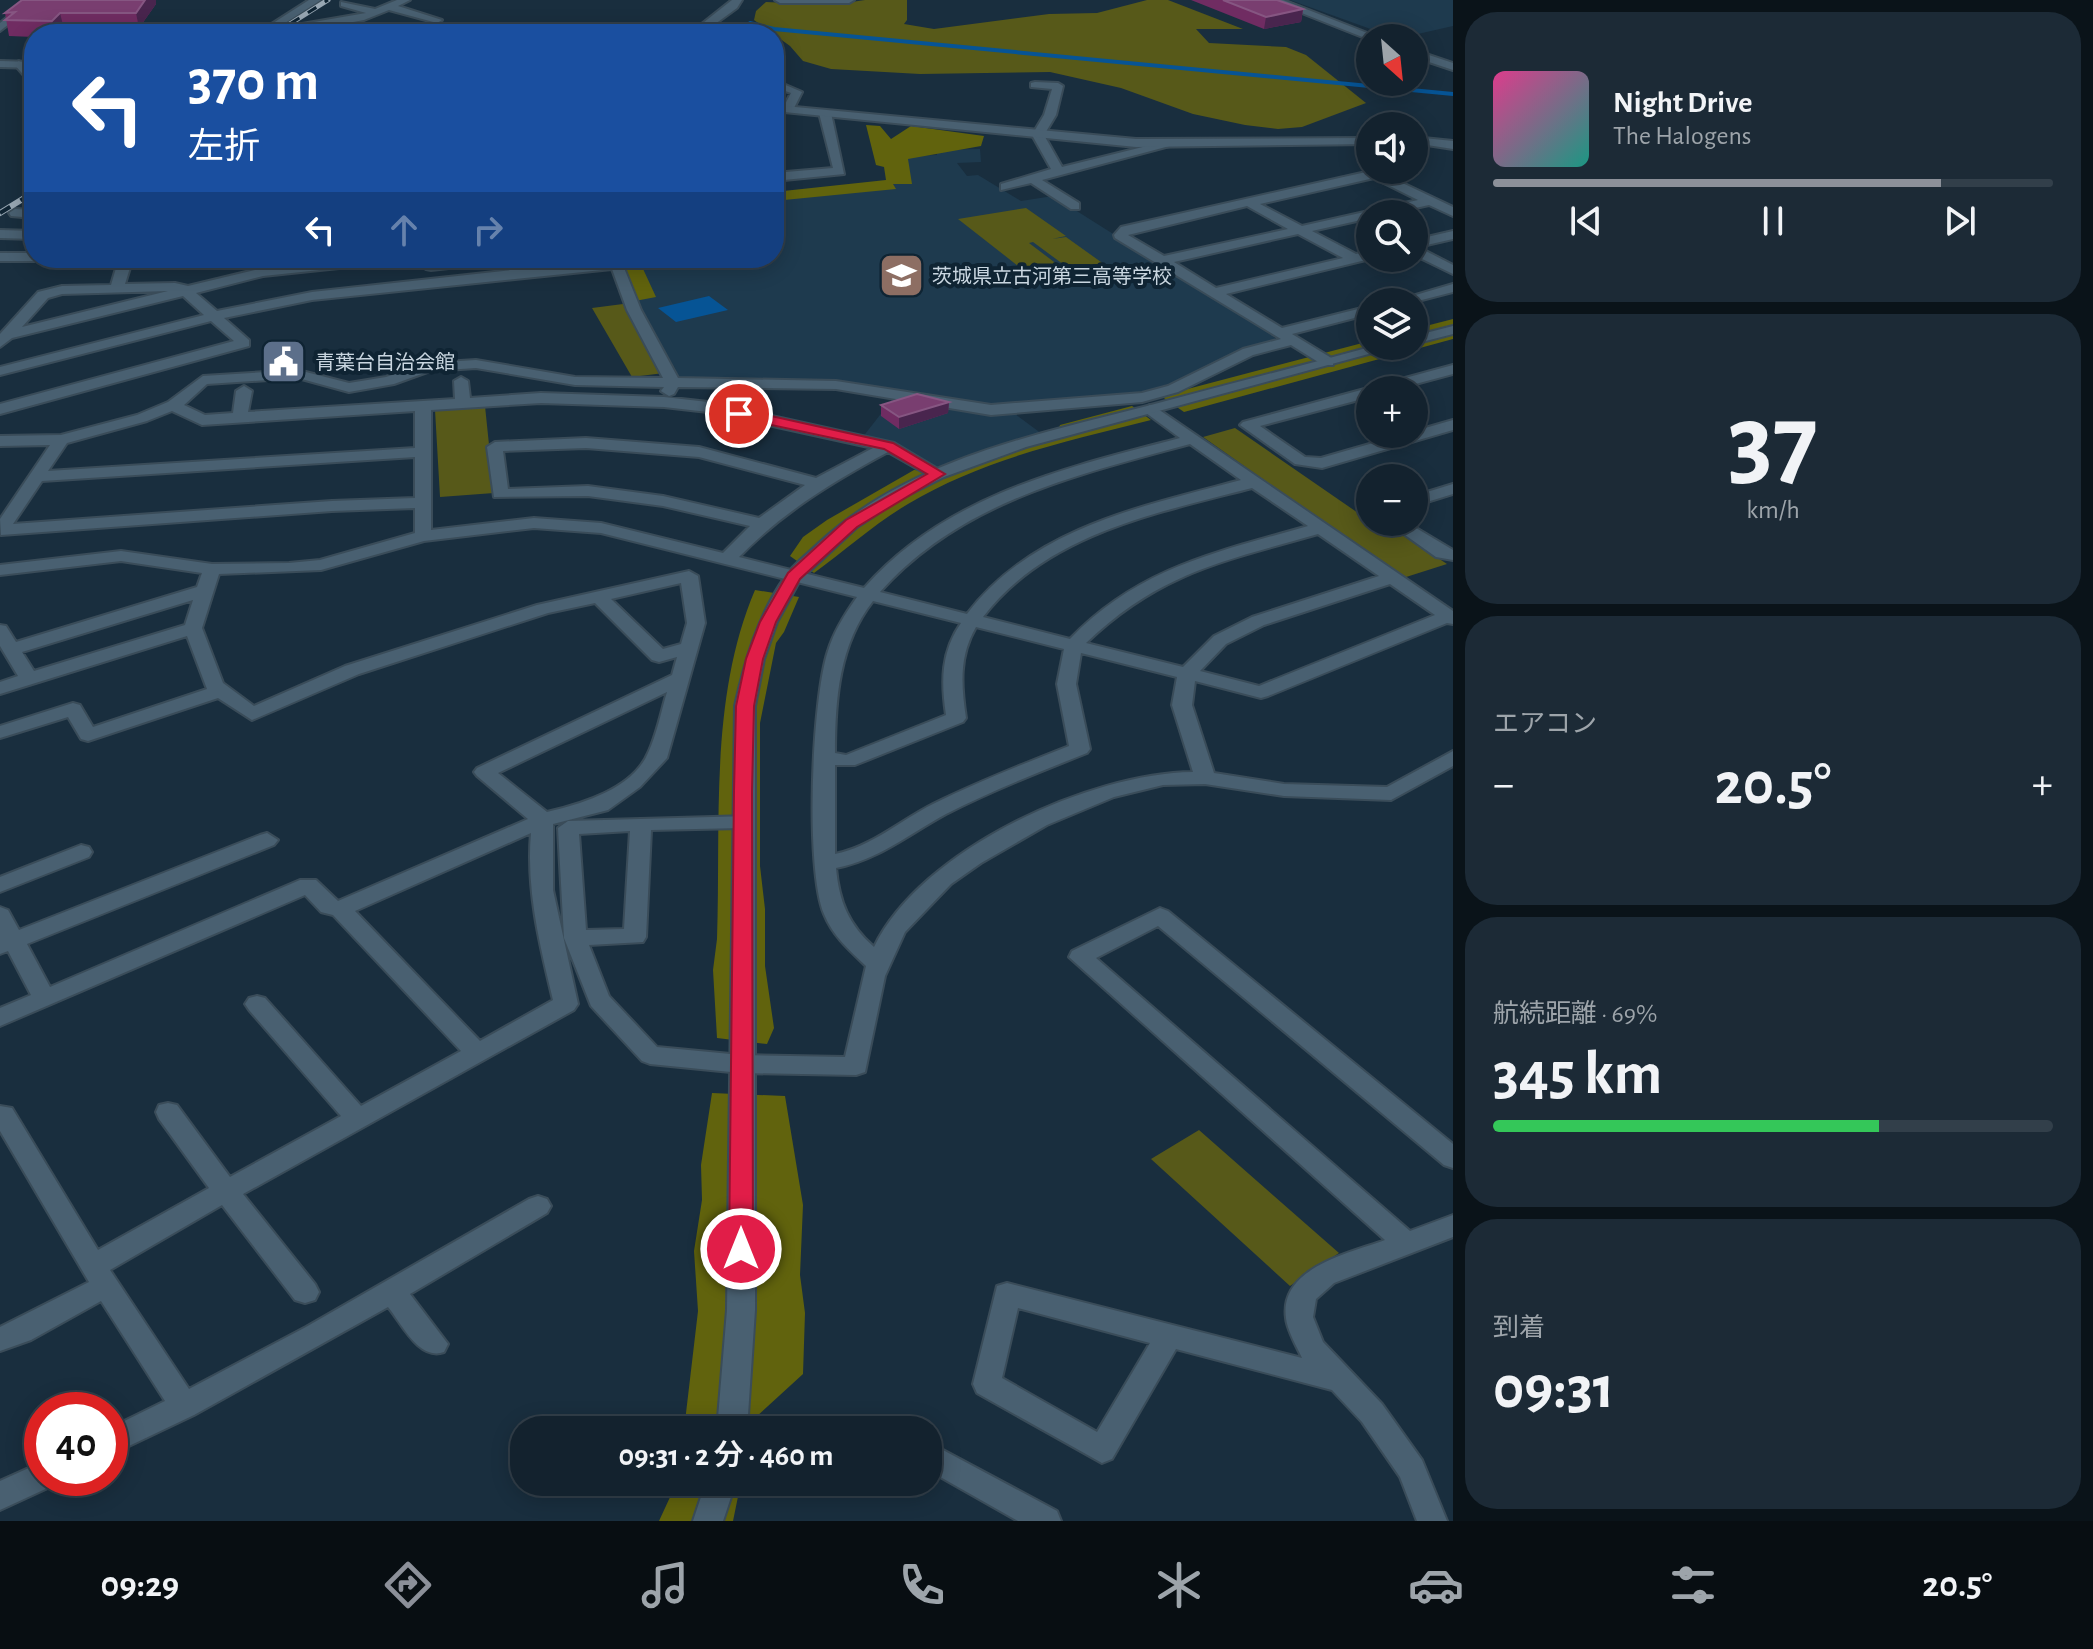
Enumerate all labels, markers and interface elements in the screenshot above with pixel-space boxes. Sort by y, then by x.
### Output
north arrow [1356,24,1428,96]
map controls [1356,24,1428,536]
text: 370 m [188,54,319,110]
icon: left [56,56,160,160]
text: Night Drive [1613,88,1752,118]
button: sound [1356,112,1428,184]
text: The Halogens [1613,123,1751,149]
text: 左折 [188,129,260,165]
icon: previous [1564,199,1608,243]
icon: pause [1751,199,1795,243]
icon: next [1938,199,1982,243]
button: search [1356,200,1428,272]
icon: left [298,208,342,252]
icon: ahead [382,208,426,252]
icon: right [466,208,510,252]
school or university icon: 茨城県立古河第三高等学校 [877,252,925,300]
place label: 茨城県立古河第三高等学校 [932,265,1172,287]
button: layers [1356,288,1428,360]
public building icon: 青葉台自治会館 [260,338,308,386]
place label: 青葉台自治会館 [315,352,455,373]
button: + [1356,376,1428,448]
pin [705,380,773,448]
text: 37 [1728,391,1818,495]
icon: arrive [717,392,761,436]
button: − [1356,464,1428,536]
text: km/h [1746,497,1800,523]
text: エアコン [1493,711,1597,737]
text: 20.5° [1715,755,1831,815]
text: − [1493,763,1514,807]
text: + [2032,763,2053,807]
text: 航続距離 · 69% [1493,1001,1657,1027]
text: 345 km [1493,1045,1662,1105]
position arrow [699,1207,783,1291]
text: 到着 [1493,1315,1545,1341]
text: 09:31 [1493,1359,1614,1419]
speed limit sign: 40 [24,1392,128,1496]
text: 09:31 · 2 分 · 460 m [618,1441,834,1471]
icon: directions [380,1557,436,1613]
icon: music [637,1557,693,1613]
icon: phone [894,1557,950,1613]
icon: climate [1151,1557,1207,1613]
icon: car [1408,1557,1464,1613]
icon: filters [1665,1557,1721,1613]
text: 09:29 [101,1567,179,1603]
text: 20.5° [1922,1567,1992,1603]

